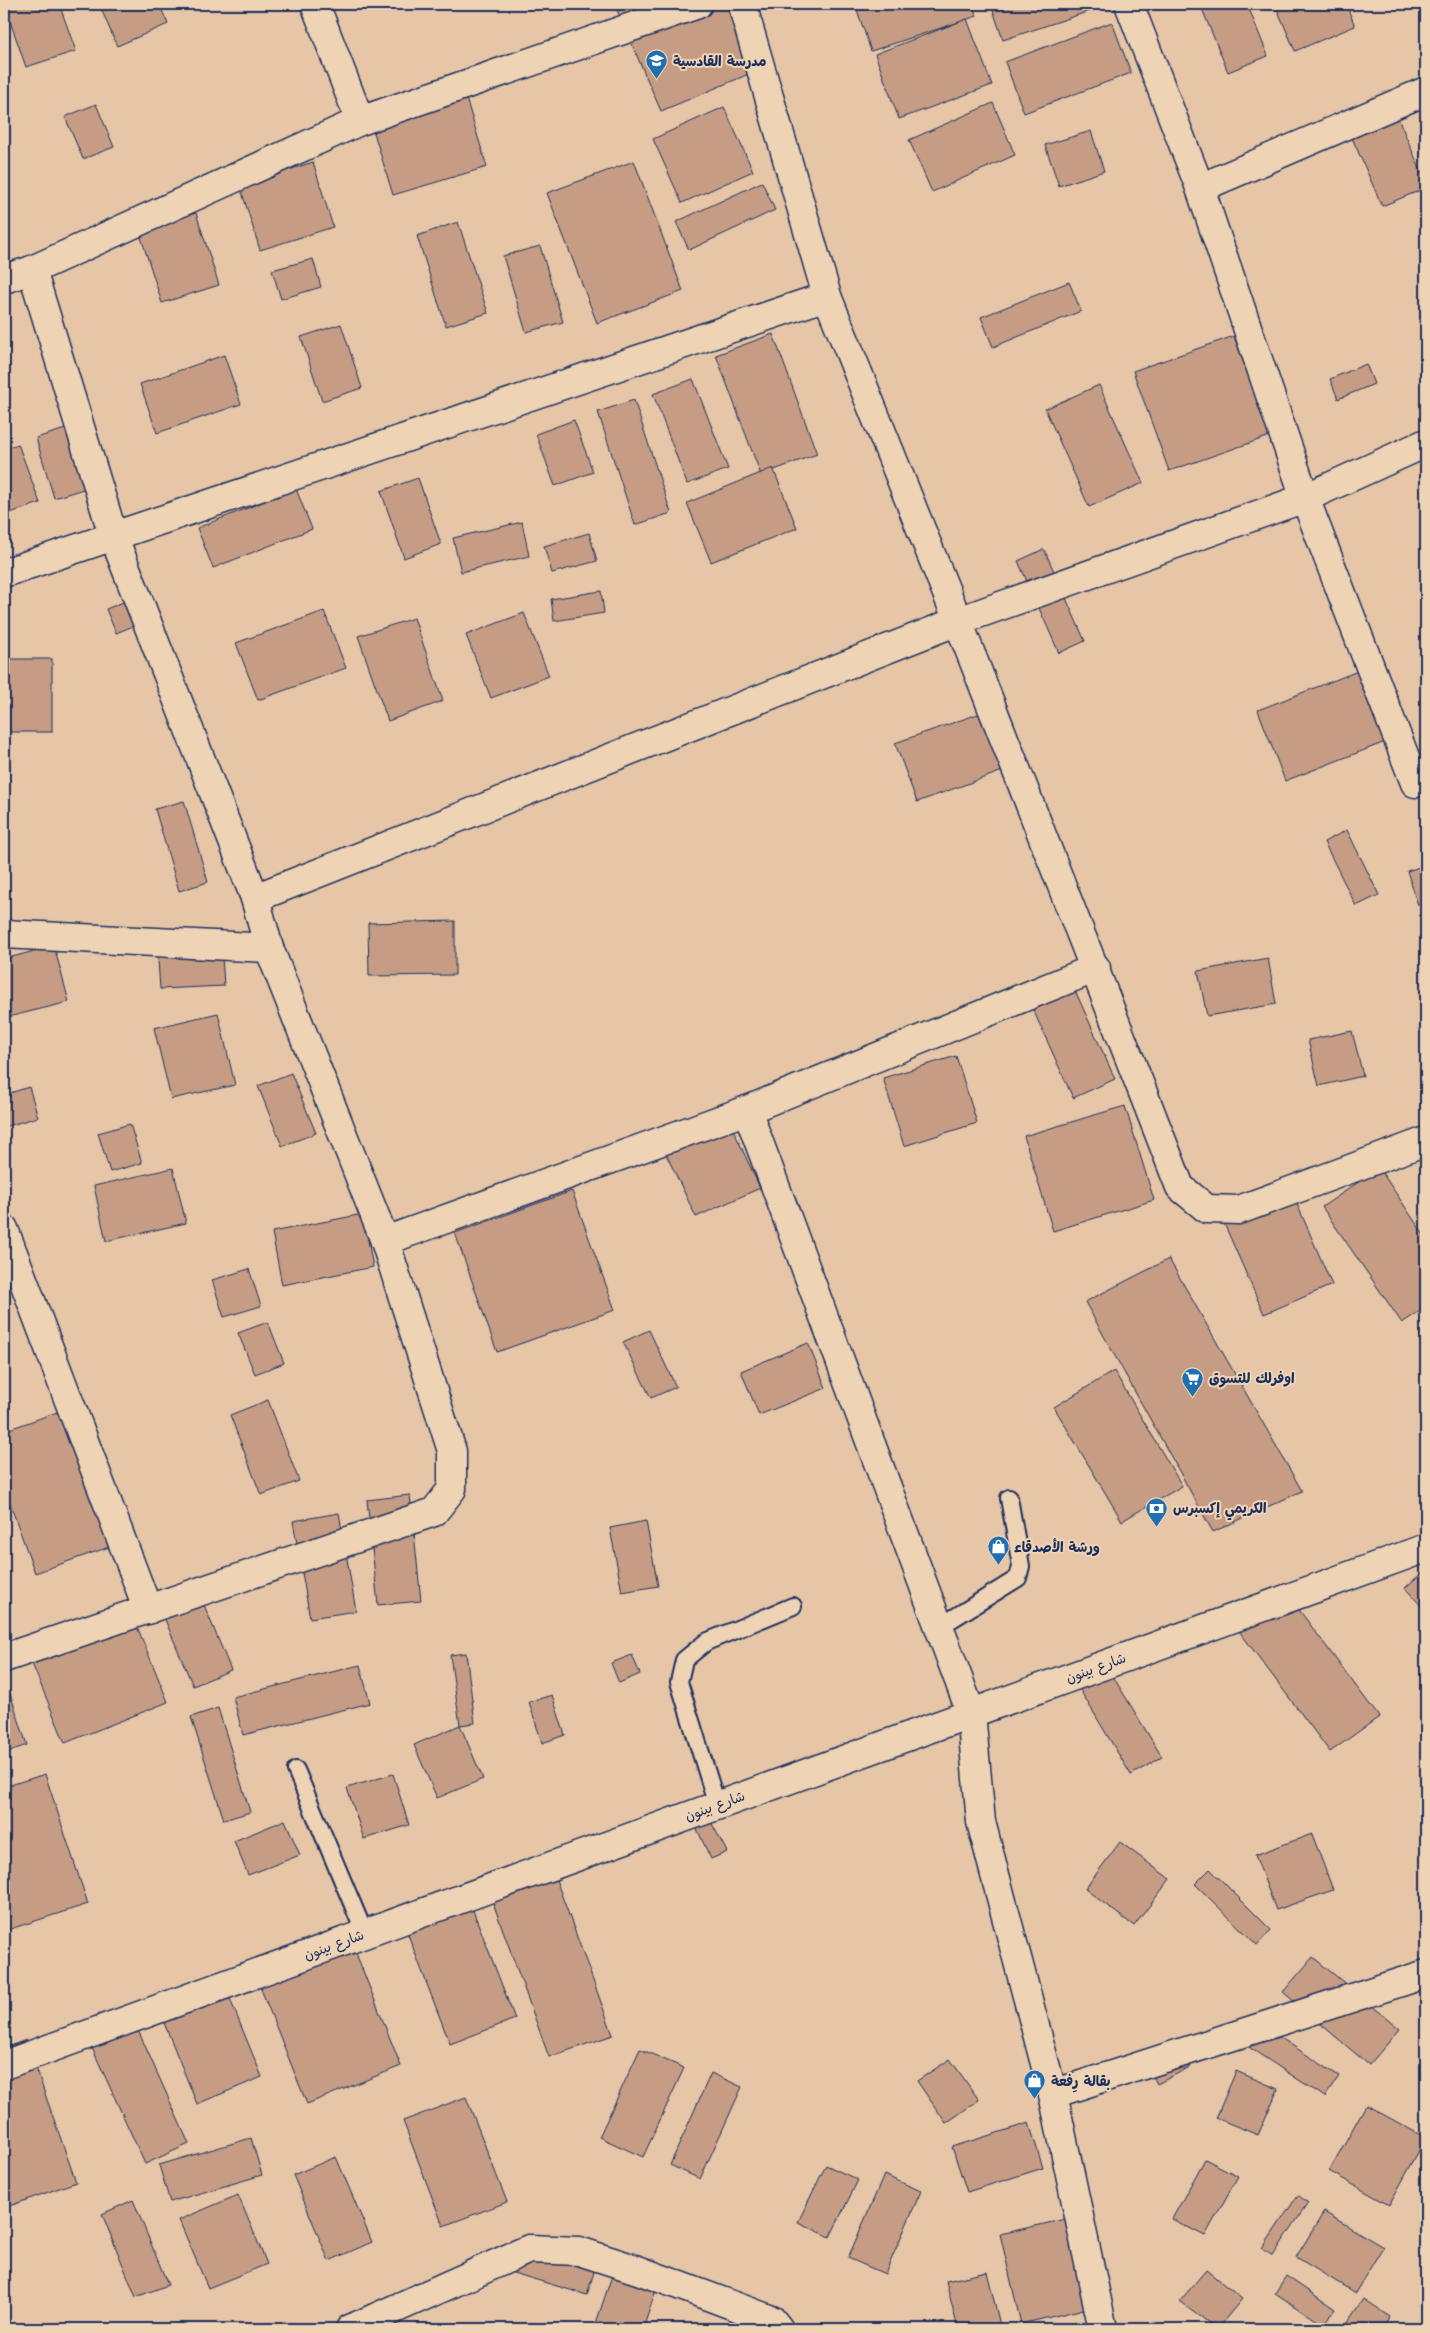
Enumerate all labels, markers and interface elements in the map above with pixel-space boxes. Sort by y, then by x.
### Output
school or university icon: مدرسة القادسية [645,49,669,80]
place label: مدرسة القادسية [673,53,767,70]
supermarket icon: اوفرلك للتسوق [1181,1366,1205,1397]
place label: اوفرلك للتسوق [1209,1370,1295,1388]
bank icon: الكريمي إكسبرس [1145,1496,1169,1527]
place label: الكريمي إكسبرس [1173,1500,1267,1521]
shop icon: ورشة الأصدقاء [986,1535,1010,1566]
place label: ورشة الأصدقاء [1014,1537,1100,1556]
street label: شارع بينون [1064,1649,1129,1688]
street label: شارع بينون [683,1787,748,1826]
street label: شارع بينون [302,1926,367,1965]
shop icon: بقالة رِفعة [1023,2069,1047,2100]
place label: بقالة رِفعة [1051,2073,1111,2093]

